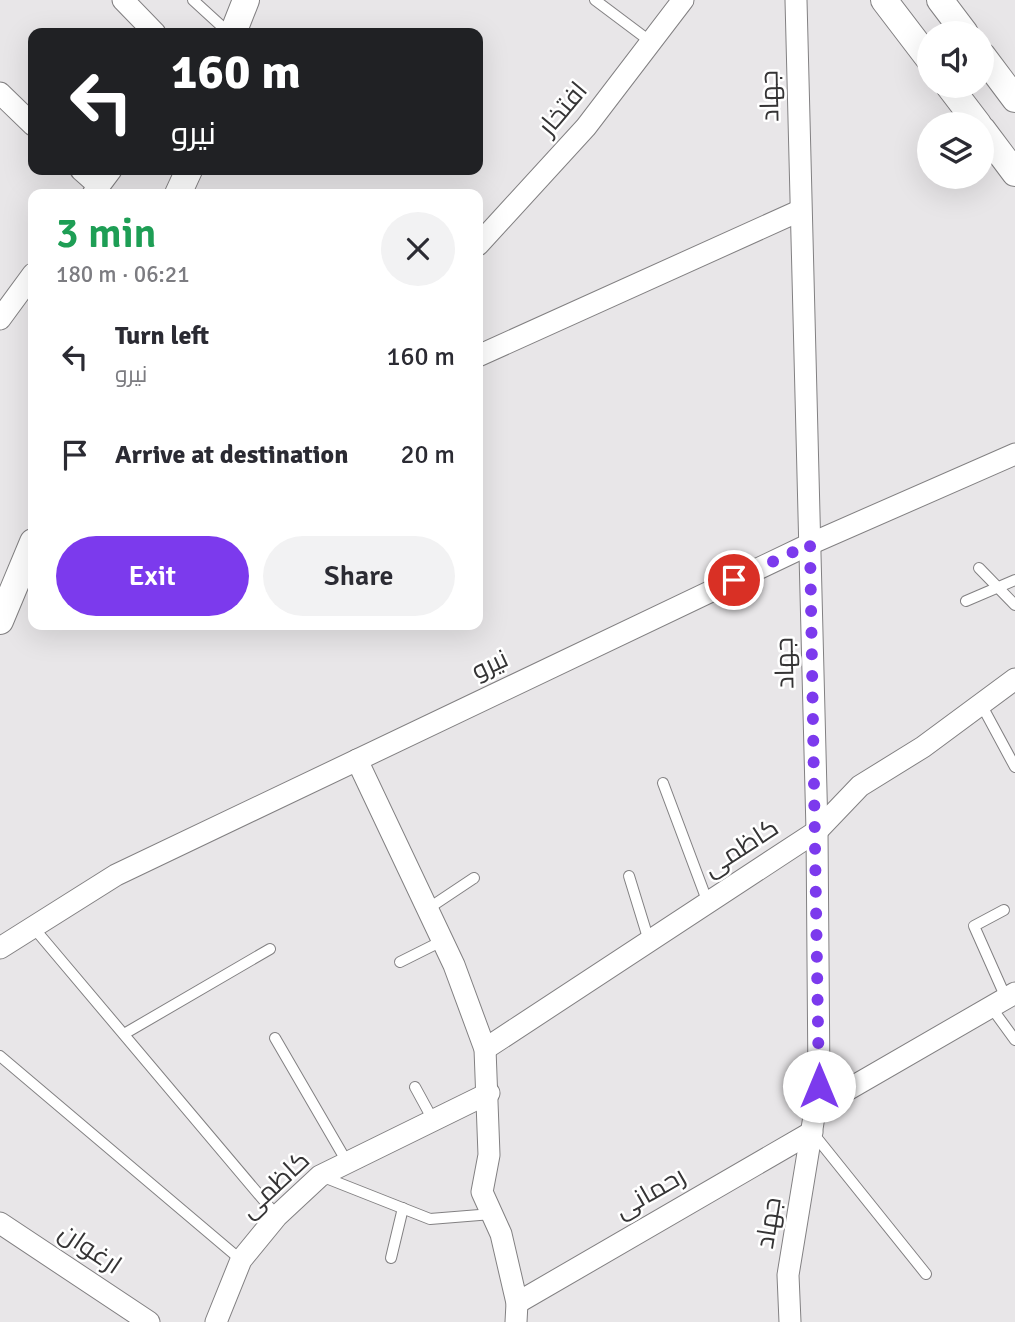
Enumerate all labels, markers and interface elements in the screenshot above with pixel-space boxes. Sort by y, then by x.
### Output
map controls [917,21,994,189]
button: sound [917,21,994,98]
text: 160 m [171,42,301,102]
icon: left [56,56,147,147]
street label: جهاد [754,70,786,122]
street label: افتخار [530,76,595,144]
button: layers [917,112,994,189]
text: نیرو [171,114,216,153]
text: 3 min [56,208,157,259]
button: close [381,212,455,286]
text: 180 m · 06:21 [56,260,190,289]
text: Turn left [115,320,209,352]
icon: left [56,338,94,376]
text: 160 m [386,341,455,373]
text: نیرو [115,360,147,389]
icon: arrive [56,436,94,474]
text: Arrive at destination [115,439,348,471]
text: 20 m [400,439,455,471]
button: Exit [56,536,249,616]
button: Share [263,536,455,616]
pin [704,550,764,610]
icon: arrive [715,561,753,599]
street label: جهاد [769,637,801,689]
street label: نیرو [467,643,513,687]
street label: کاظمی [697,812,785,884]
position arrow [782,1049,856,1123]
street label: کاظمی [233,1145,317,1225]
street label: رحمانی [609,1160,691,1226]
street label: جهاد [749,1195,789,1251]
street label: ارغوان [53,1217,127,1281]

